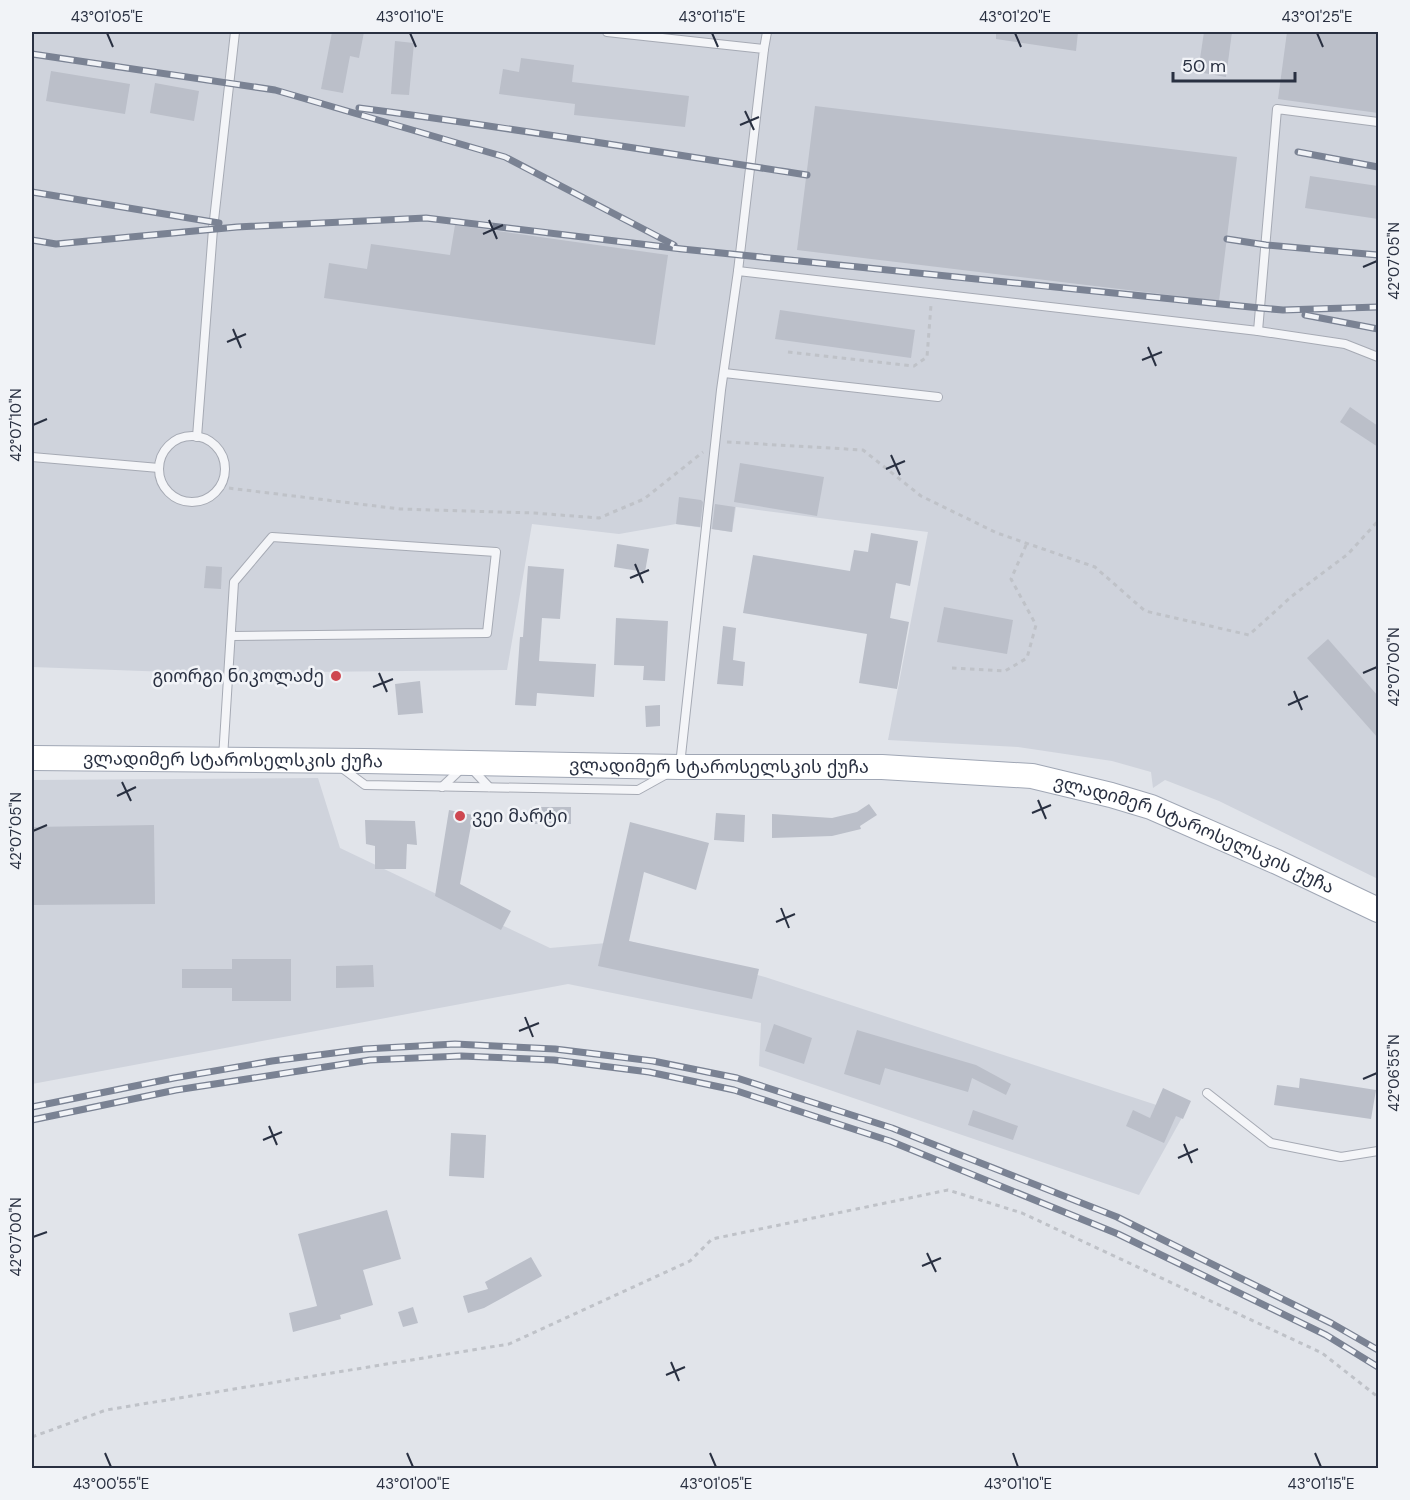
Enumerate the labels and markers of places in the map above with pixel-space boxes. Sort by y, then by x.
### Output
place label: გიორგი ნიკოლაძე [153,664,324,688]
marker: გიორგი ნიკოლაძე [329,669,343,683]
place label: ვეი მარტი [472,804,568,828]
marker: ვეი მარტი [453,809,467,823]

